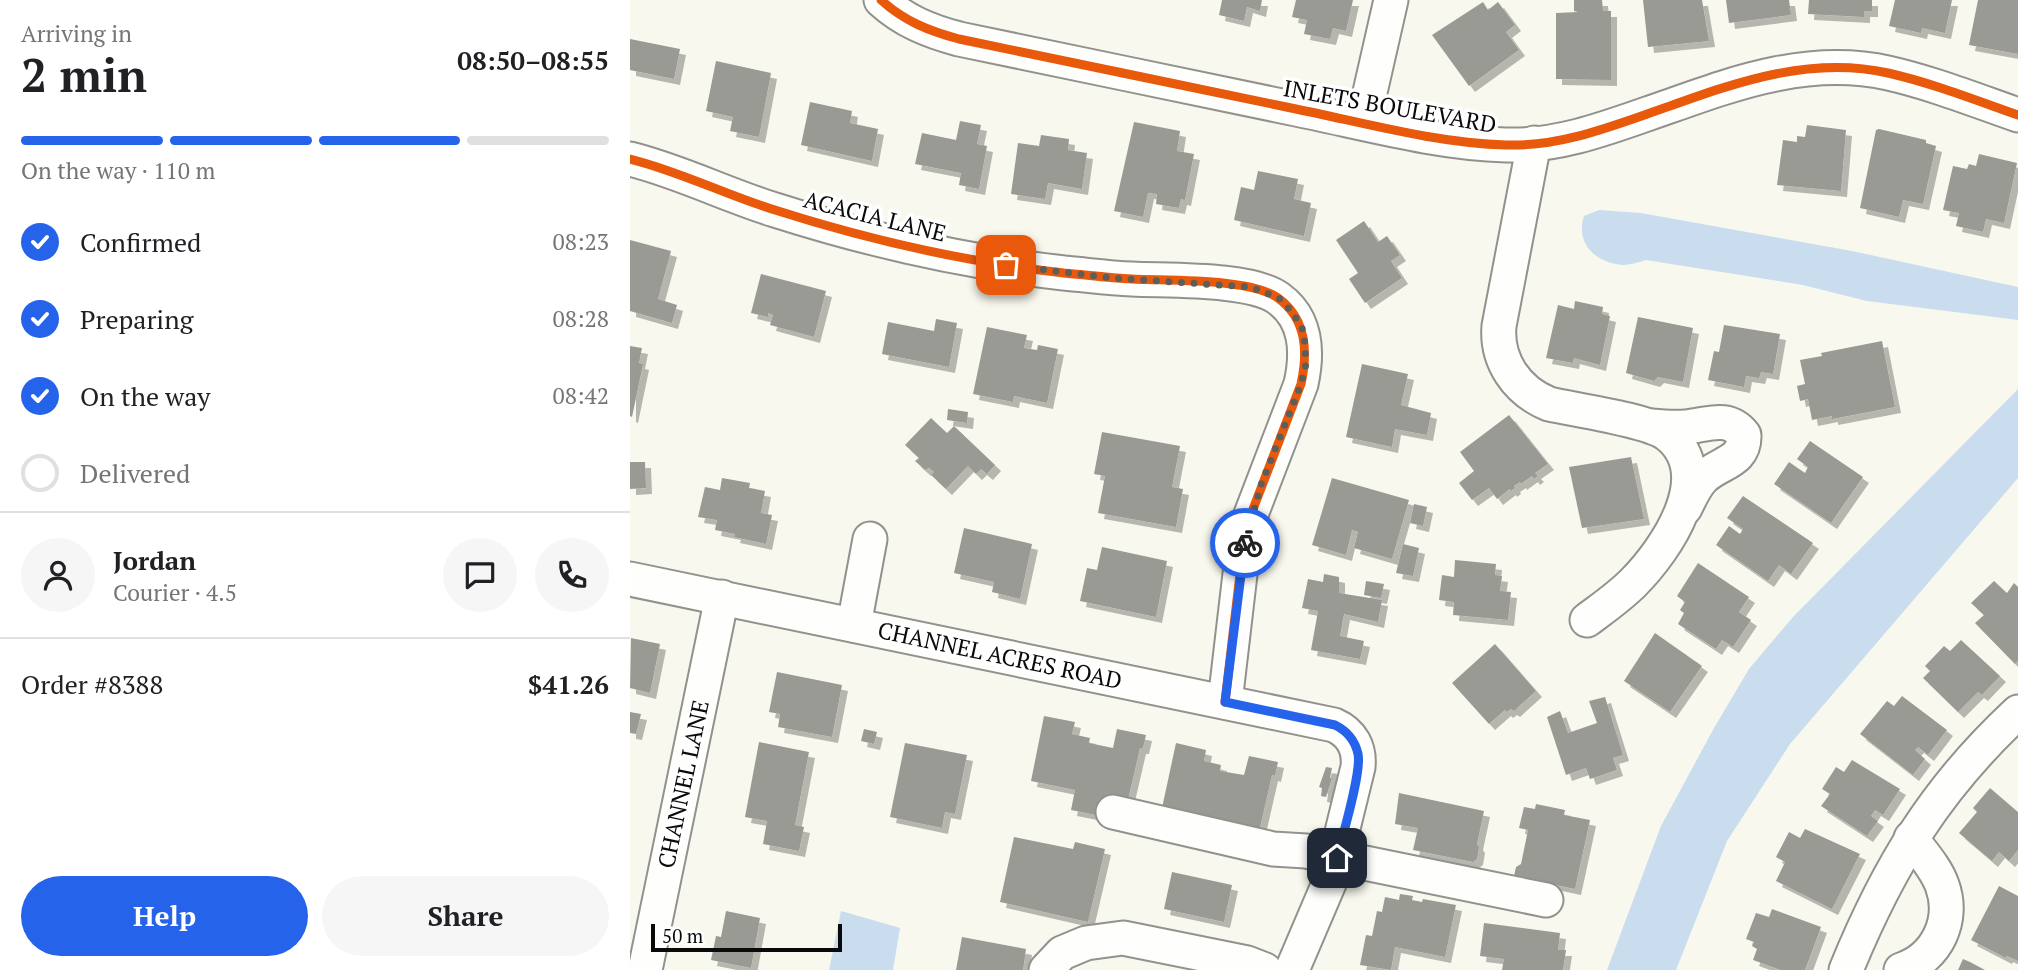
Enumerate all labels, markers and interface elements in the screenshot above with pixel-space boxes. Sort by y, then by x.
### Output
text: Arriving in [21,18,132,49]
text: 08:50–08:55 [457,43,609,77]
text: 2 min [21,44,147,105]
street label: INLETS BOULEVARD [1281,72,1499,140]
text: On the way · 110 m [21,155,215,186]
street label: ACACIA LANE [801,183,949,249]
icon: check [21,223,59,261]
text: Confirmed [80,225,201,259]
text: 08:23 [552,226,609,257]
pin [976,235,1036,295]
icon: bag [987,246,1025,284]
icon: check [21,300,59,338]
text: Preparing [80,302,193,336]
text: 08:28 [552,303,609,334]
icon: check [21,377,59,415]
text: On the way [80,379,211,413]
text: 08:42 [552,380,609,411]
text: Delivered [80,456,190,490]
courier [1210,508,1280,578]
icon: bike [1226,524,1264,562]
button: person [21,538,95,612]
button: chat [443,538,517,612]
button: phone [535,538,609,612]
text: Jordan [113,543,196,577]
text: Courier · 4.5 [113,577,237,608]
street label: CHANNEL ACRES ROAD [875,614,1125,696]
text: Order #8388 [21,667,163,701]
text: $41.26 [528,667,609,701]
street label: CHANNEL LANE [650,697,716,871]
pin [1307,828,1367,888]
icon: home [1318,839,1356,877]
button: Help [21,876,308,956]
button: Share [322,876,609,956]
scale bar [651,921,842,953]
text: 50 m [662,923,703,948]

